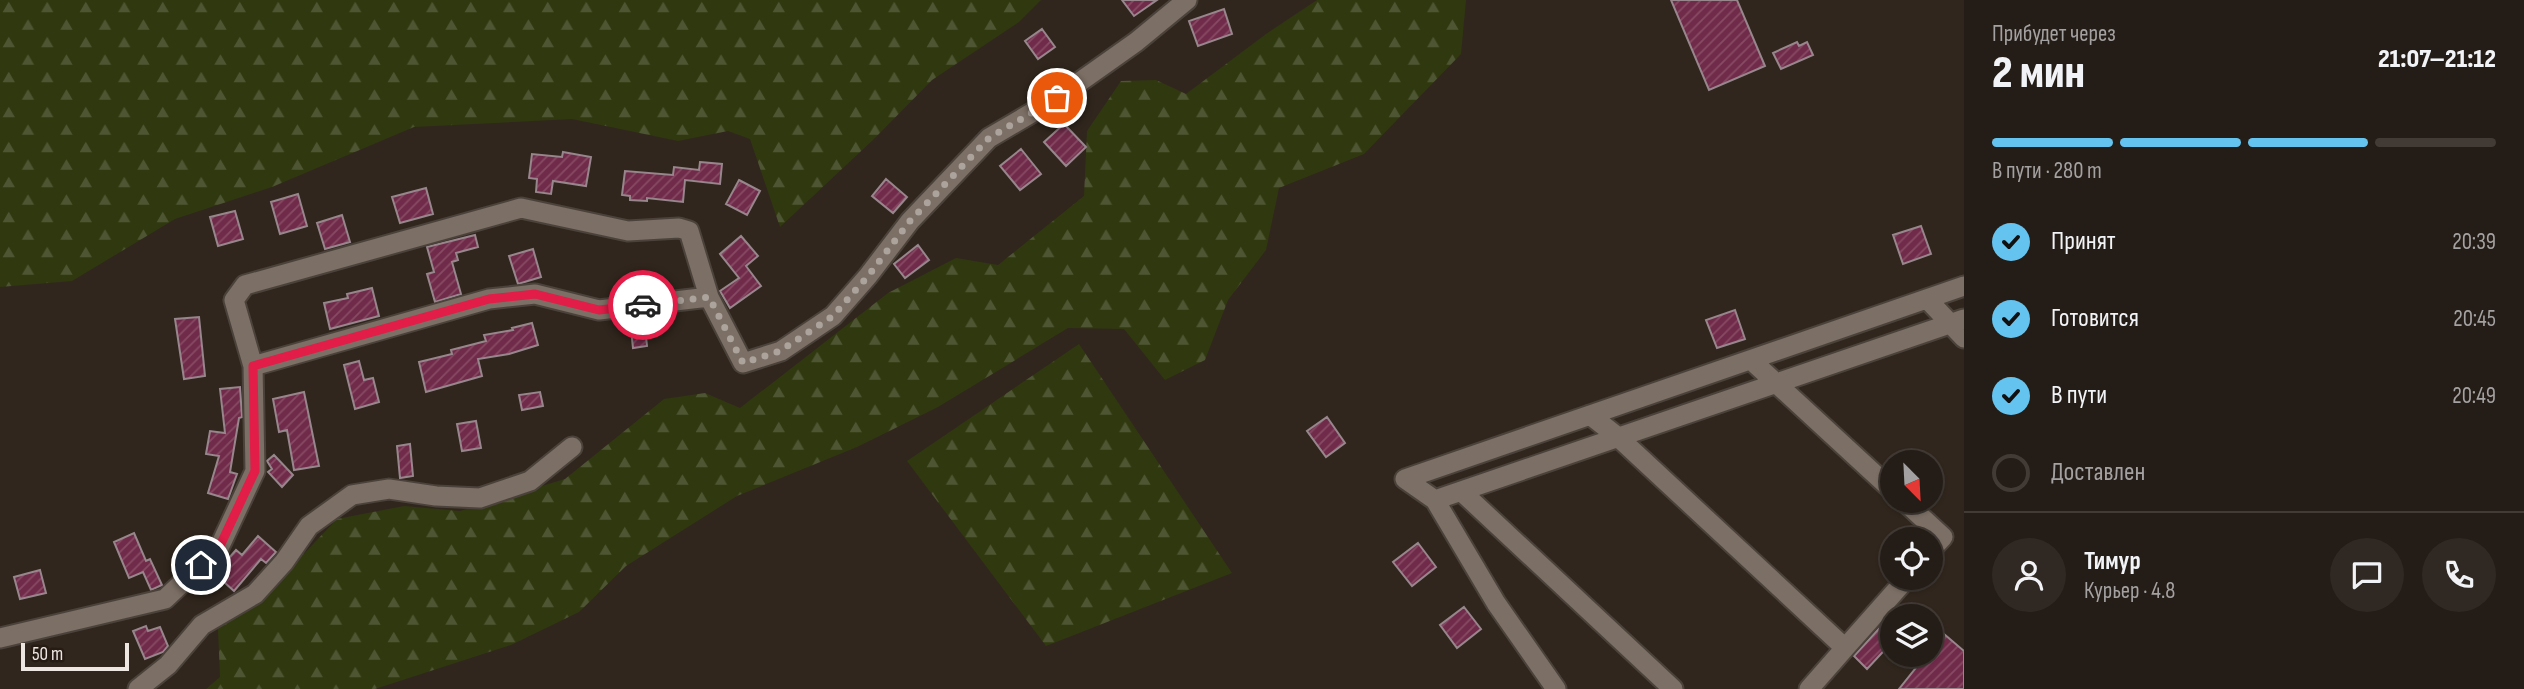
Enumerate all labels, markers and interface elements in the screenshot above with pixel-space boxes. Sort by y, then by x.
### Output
text: Прибудет через [1992,20,2116,48]
text: 21:07–21:12 [2378,44,2496,75]
text: 2 мин [1992,46,2085,101]
pin [1027,68,1087,128]
icon: bag [1038,79,1076,117]
text: В пути · 280 m [1992,157,2102,185]
icon: check [1992,223,2030,261]
text: Принят [2051,226,2116,257]
text: 20:39 [2452,228,2496,256]
courier [608,270,678,340]
icon: car [624,286,662,324]
icon: check [1992,300,2030,338]
text: Готовится [2051,303,2139,334]
text: 20:45 [2453,305,2496,333]
icon: check [1992,377,2030,415]
text: В пути [2051,380,2107,411]
text: 20:49 [2452,382,2496,410]
north arrow [1880,450,1942,513]
map controls [1880,450,1943,667]
text: Доставлен [2051,457,2145,488]
button: locate [1880,527,1943,590]
pin [171,535,231,595]
button: person [1992,538,2066,612]
button: chat [2330,538,2404,612]
button: phone [2422,538,2496,612]
icon: home [182,546,220,584]
text: Тимур [2084,546,2141,577]
text: Курьер · 4.8 [2084,577,2175,605]
button: layers [1880,604,1943,667]
scale bar [21,640,130,672]
text: 50 m [32,643,63,666]

